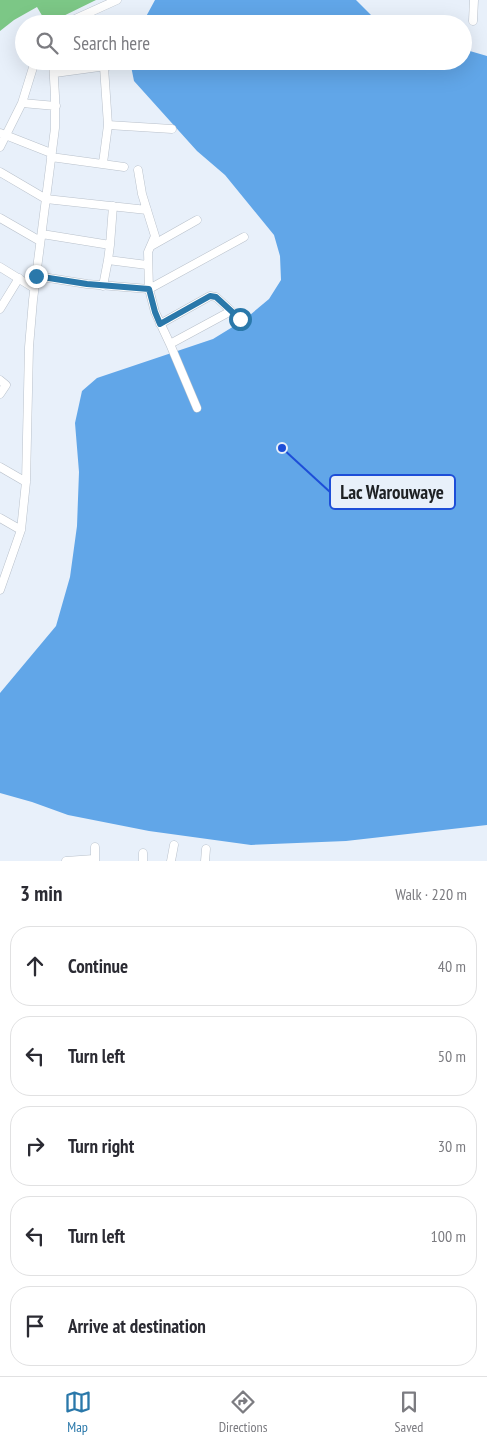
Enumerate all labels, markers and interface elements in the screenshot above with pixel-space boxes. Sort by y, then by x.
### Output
search box [15,15,472,70]
icon: search [33,29,61,57]
text: Search here [73,31,150,55]
route end [25,265,48,288]
route start [229,308,252,331]
callout: Lac Warouwaye [330,475,455,509]
text: Lac Warouwaye [340,480,444,504]
text: 3 min [20,880,62,907]
text: Walk · 220 m [395,884,467,904]
icon: ahead [21,952,49,980]
text: Continue [68,954,128,978]
text: 40 m [438,956,466,976]
icon: left [21,1042,49,1070]
text: Turn left [68,1044,125,1068]
text: 50 m [438,1046,466,1066]
icon: right [21,1132,49,1160]
text: Turn right [68,1134,134,1158]
text: 30 m [438,1136,466,1156]
icon: left [21,1222,49,1250]
text: Turn left [68,1224,125,1248]
text: 100 m [431,1226,466,1246]
icon: arrive [21,1312,49,1340]
text: Arrive at destination [68,1314,206,1338]
tab: Map [64,1388,92,1436]
tab: Directions [219,1388,267,1436]
tab: Saved [395,1388,423,1436]

